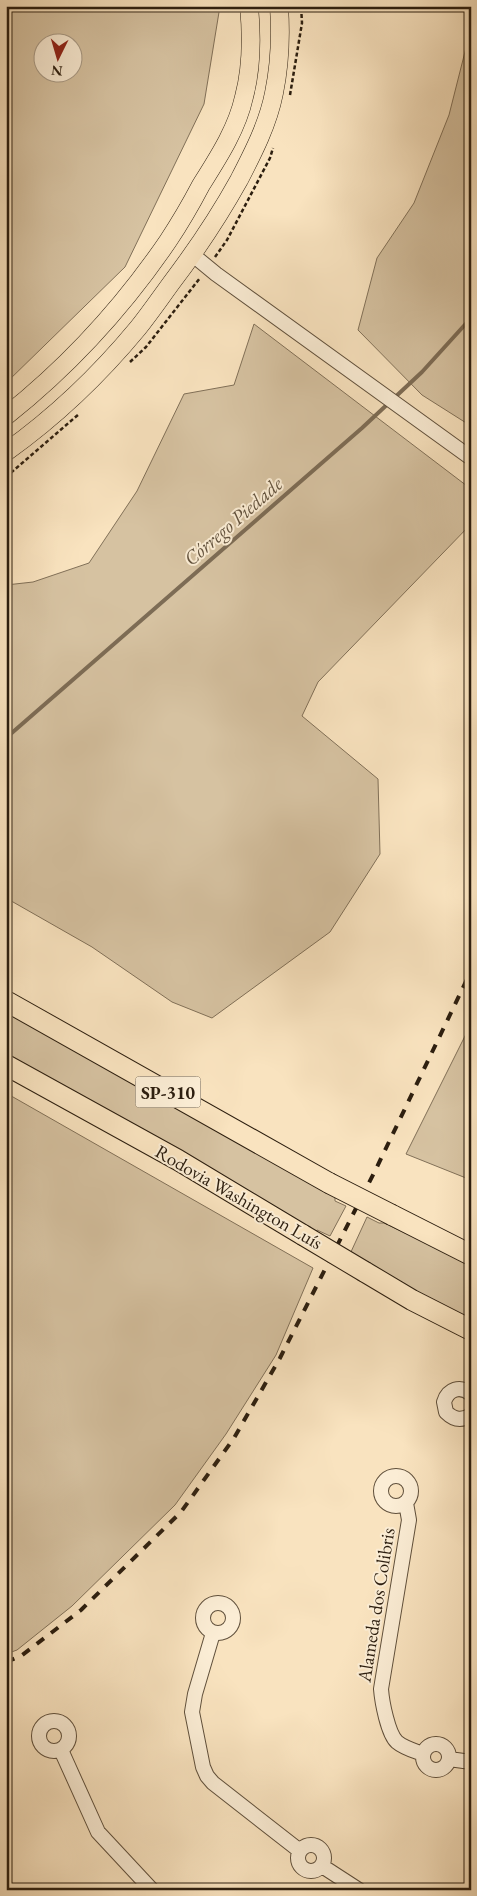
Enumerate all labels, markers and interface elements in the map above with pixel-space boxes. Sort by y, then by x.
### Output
north arrow [32,32,82,82]
text: N [50,61,63,80]
water label: Córrego Piedade [178,471,288,571]
road number: SP-310 [136,1076,200,1108]
street label: Rodovia Washington Luís [151,1139,327,1255]
street label: Alameda dos Colibris [351,1526,401,1685]

